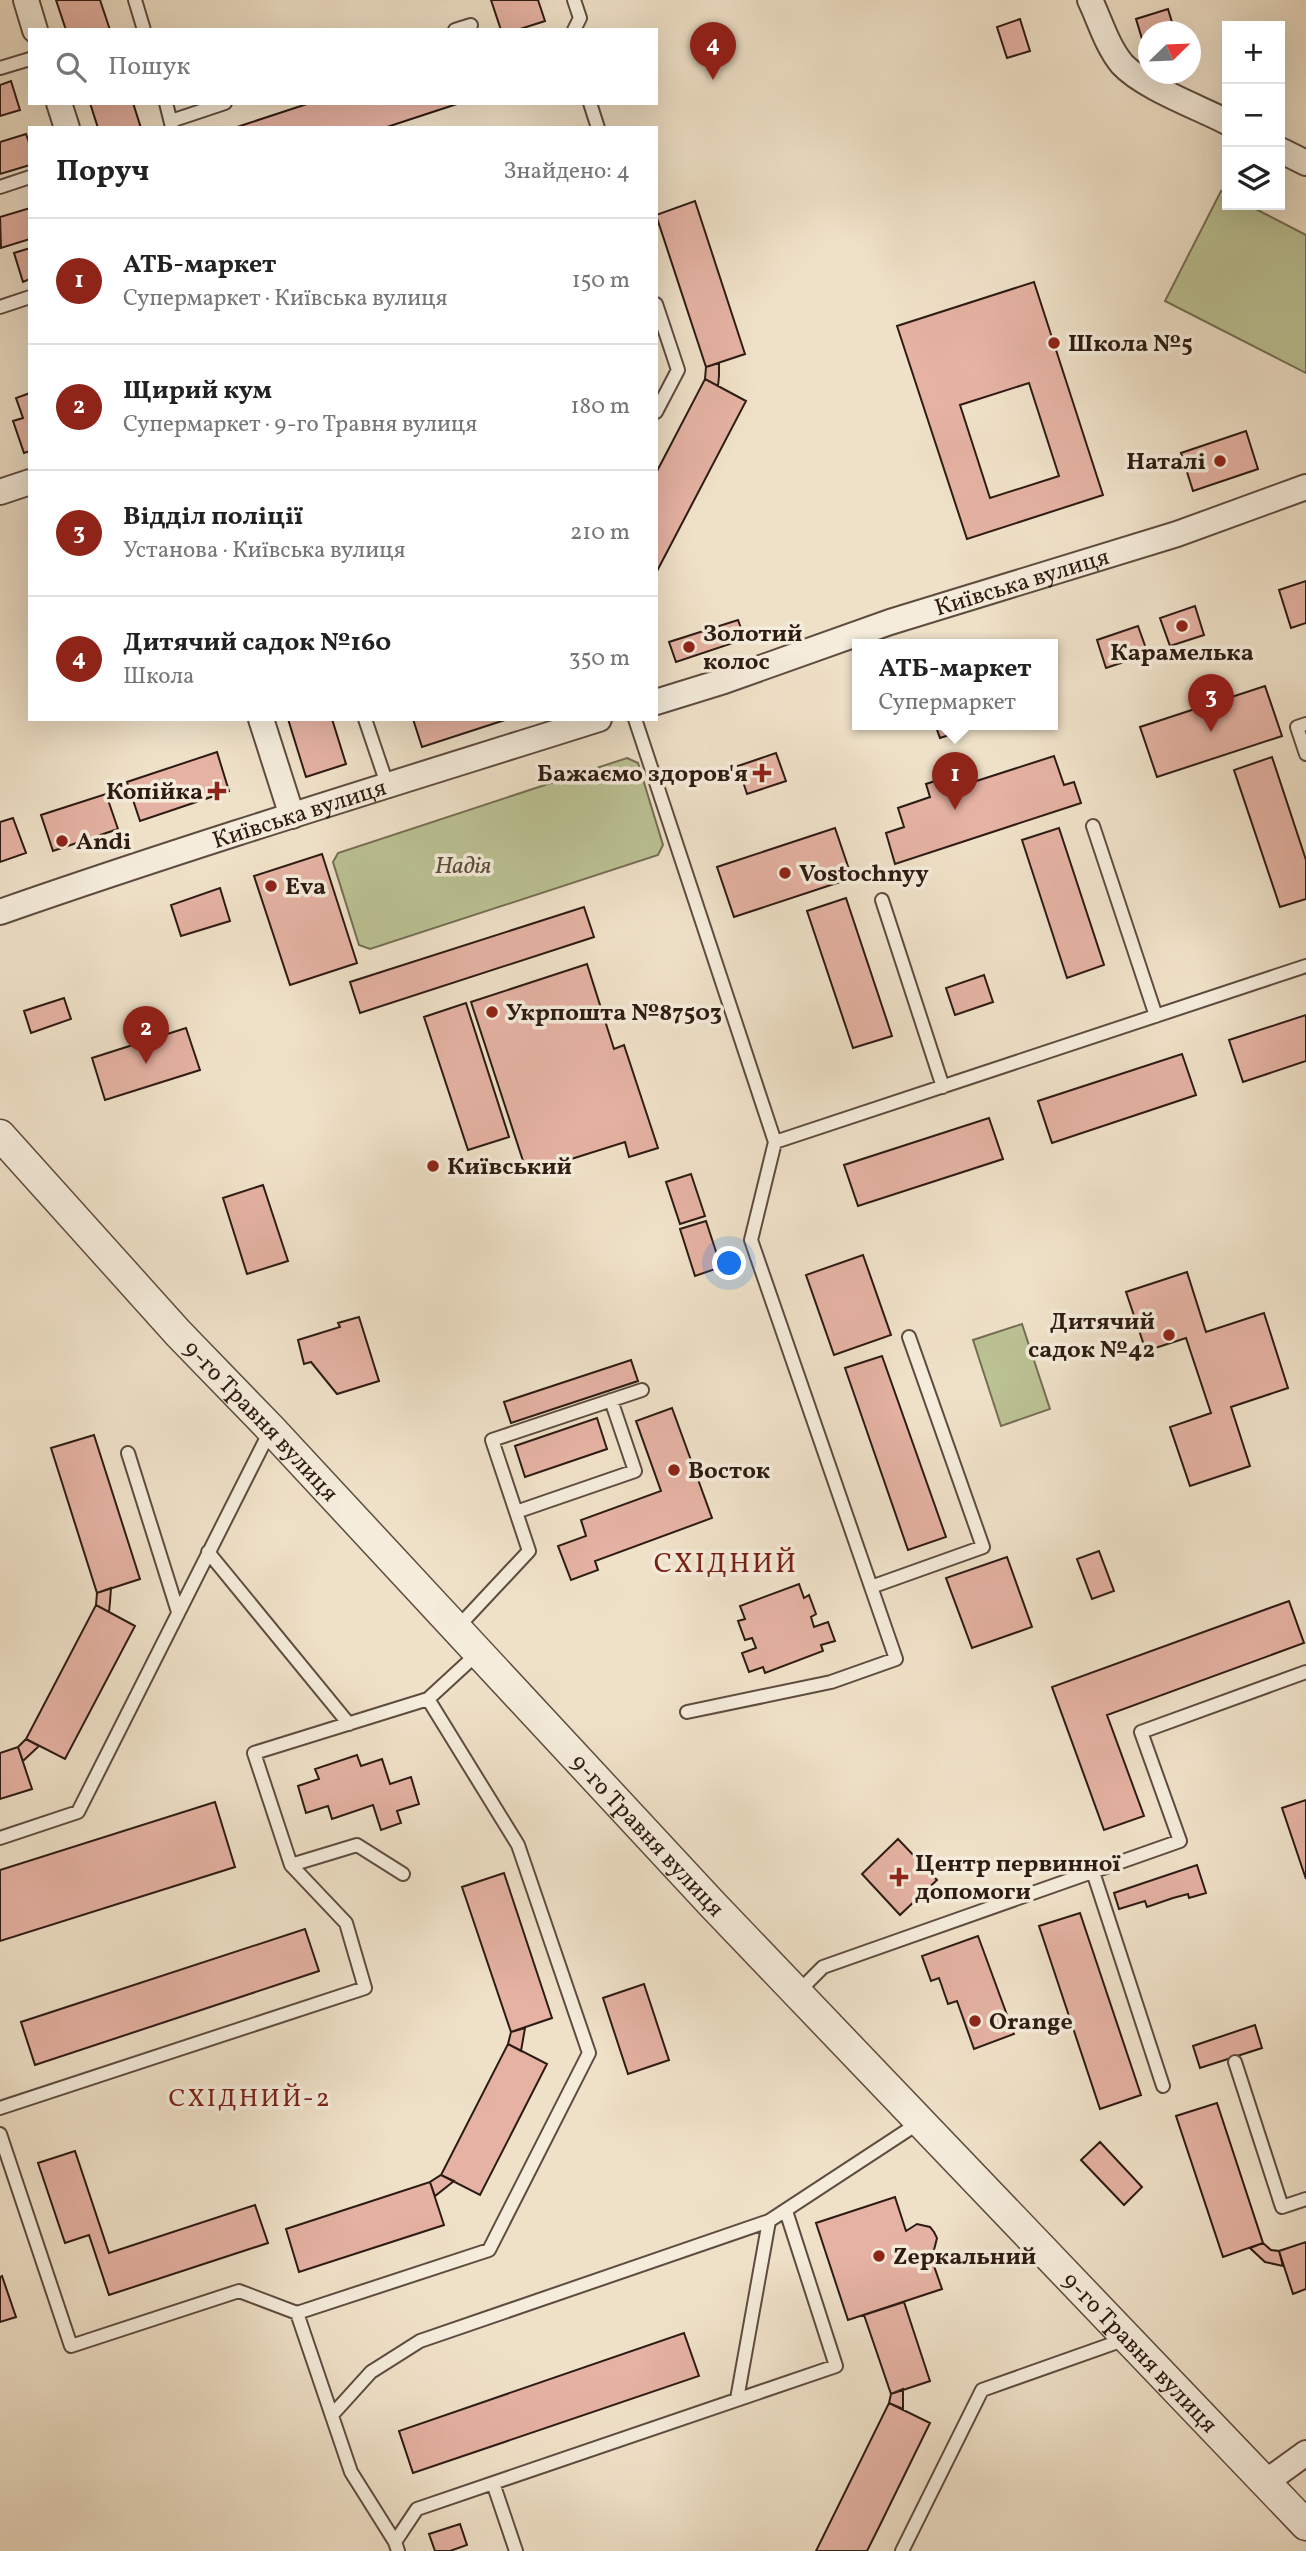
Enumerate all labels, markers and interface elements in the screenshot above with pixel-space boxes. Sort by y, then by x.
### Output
north arrow [1138,21,1201,84]
map controls [1222,21,1285,210]
button: + [1222,21,1285,84]
pin: 4 [690,22,736,80]
search box [28,28,658,105]
icon: search [52,48,90,86]
text: Пошук [108,49,190,85]
button: − [1222,84,1285,147]
button: layers [1222,147,1285,210]
text: Поруч [56,151,149,193]
text: Знайдено: 4 [503,156,630,188]
text: АТБ-маркет [123,247,276,283]
text: 1 [74,265,84,297]
text: 150 m [572,265,630,297]
text: Супермаркет · Київська вулиця [123,283,448,315]
place label: Школа №5 [1068,328,1193,362]
marker: Школа №5 [1046,335,1062,351]
text: Щирий кум [123,373,272,409]
text: 2 [73,391,85,423]
text: 180 m [571,391,630,423]
text: Супермаркет · 9-го Травня вулиця [123,409,477,441]
place label: Наталі [1126,446,1206,480]
marker: Наталі [1212,453,1228,469]
text: Відділ поліції [123,499,303,535]
text: 3 [73,517,85,549]
text: 210 m [570,517,630,549]
text: Установа · Київська вулиця [123,535,405,567]
street label: Київська вулиця [931,541,1114,626]
place label: Золотий колос [703,618,802,680]
marker: Карамелька [1174,618,1190,634]
text: Дитячий садок №160 [123,625,391,661]
place label: Карамелька [1110,637,1254,671]
marker: Золотий колос [681,639,697,655]
popup [852,639,1058,730]
text: 4 [72,643,86,675]
text: 350 m [569,643,630,675]
text: АТБ-маркет [878,651,1032,687]
text: Школа [123,661,194,693]
pin: 3 [1188,674,1234,732]
text: Супермаркет [878,687,1016,719]
pin: 1 [932,752,978,810]
place label: Бажаємо здоров'я [537,758,748,792]
marker: Бажаємо здоров'я [754,765,770,781]
street label: Київська вулиця [208,772,391,859]
place label: Копійка [106,776,203,810]
marker: Копійка [209,783,225,799]
place label: Andi [76,826,131,860]
marker: Andi [54,833,70,849]
park label: Надія [435,850,491,884]
place label: Vostochnyy [799,858,929,892]
marker: Vostochnyy [777,865,793,881]
place label: Eva [285,871,326,905]
marker: Eva [263,878,279,894]
place label: Укрпошта №87503 [506,997,722,1031]
marker: Укрпошта №87503 [484,1004,500,1020]
pin: 2 [123,1006,169,1064]
place label: Київський [447,1151,572,1185]
marker: Київський [425,1158,441,1174]
your location [712,1246,746,1280]
place label: Дитячий садок №42 [1028,1306,1155,1368]
marker: Дитячий садок №42 [1161,1327,1177,1343]
street label: 9-го Травня вулиця [175,1333,345,1510]
place label: Восток [688,1455,770,1489]
marker: Восток [666,1462,682,1478]
district label: СХІДНИЙ [654,1545,798,1584]
street label: 9-го Травня вулиця [562,1747,731,1926]
place label: Центр первинної допомоги [915,1848,1121,1910]
marker: Центр первинної допомоги [889,1867,909,1887]
place label: Orange [989,2006,1073,2040]
marker: Orange [967,2013,983,2029]
district label: СХІДНИЙ-2 [168,2081,332,2117]
place label: Zеркальний [893,2241,1036,2275]
marker: Zеркальний [871,2248,887,2264]
street label: 9-го Травня вулиця [1054,2265,1225,2442]

